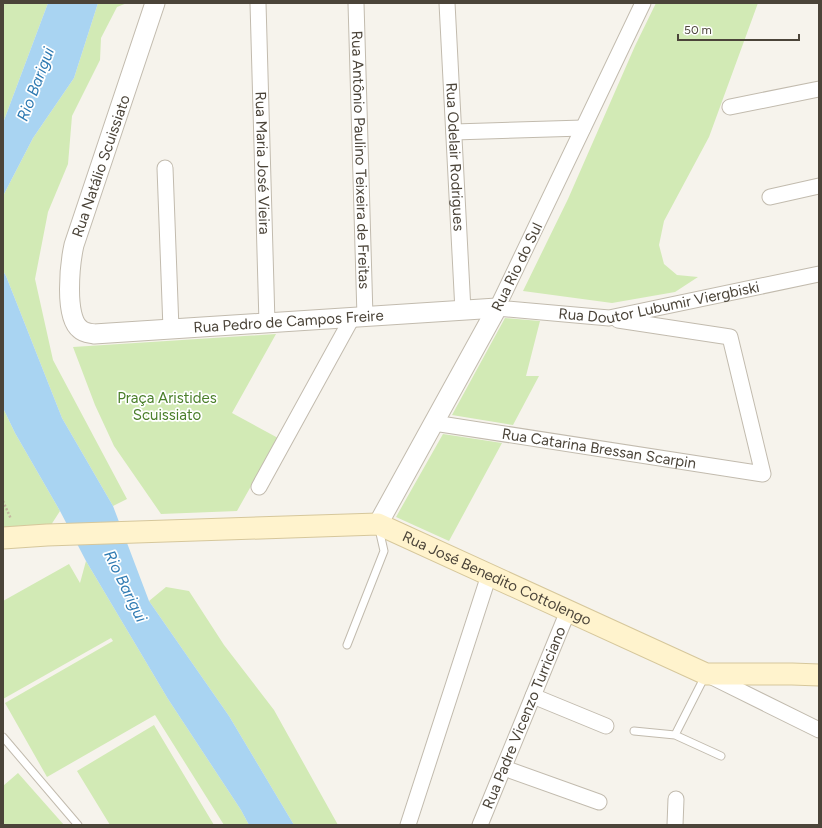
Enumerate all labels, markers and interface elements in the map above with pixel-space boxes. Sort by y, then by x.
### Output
scale bar [678,16,799,42]
text: 50 m [684,23,712,37]
street label: Rua Antônio Paulino Teixeira de Freitas [348,30,373,289]
water label: Rio Barigui [13,44,58,124]
street label: Rua Odelair Rodrigues [442,82,468,232]
street label: Rua Maria José Vieira [251,91,274,235]
street label: Rua Natálio Scuissiato [68,92,134,240]
street label: Rua Rio do Sul [488,220,546,314]
street label: Rua Doutor Lubumir Viergbiski [558,278,761,327]
street label: Rua Pedro de Campos Freire [193,306,384,337]
park label: Praça Aristides Scuissiato [117,389,217,424]
street label: Rua Catarina Bressan Scarpin [501,425,697,473]
street label: Rua José Benedito Cottolengo [400,527,594,629]
water label: Rio Barigui [100,547,151,625]
street label: Rua Padre Vicenzo Turriciano [479,624,570,812]

